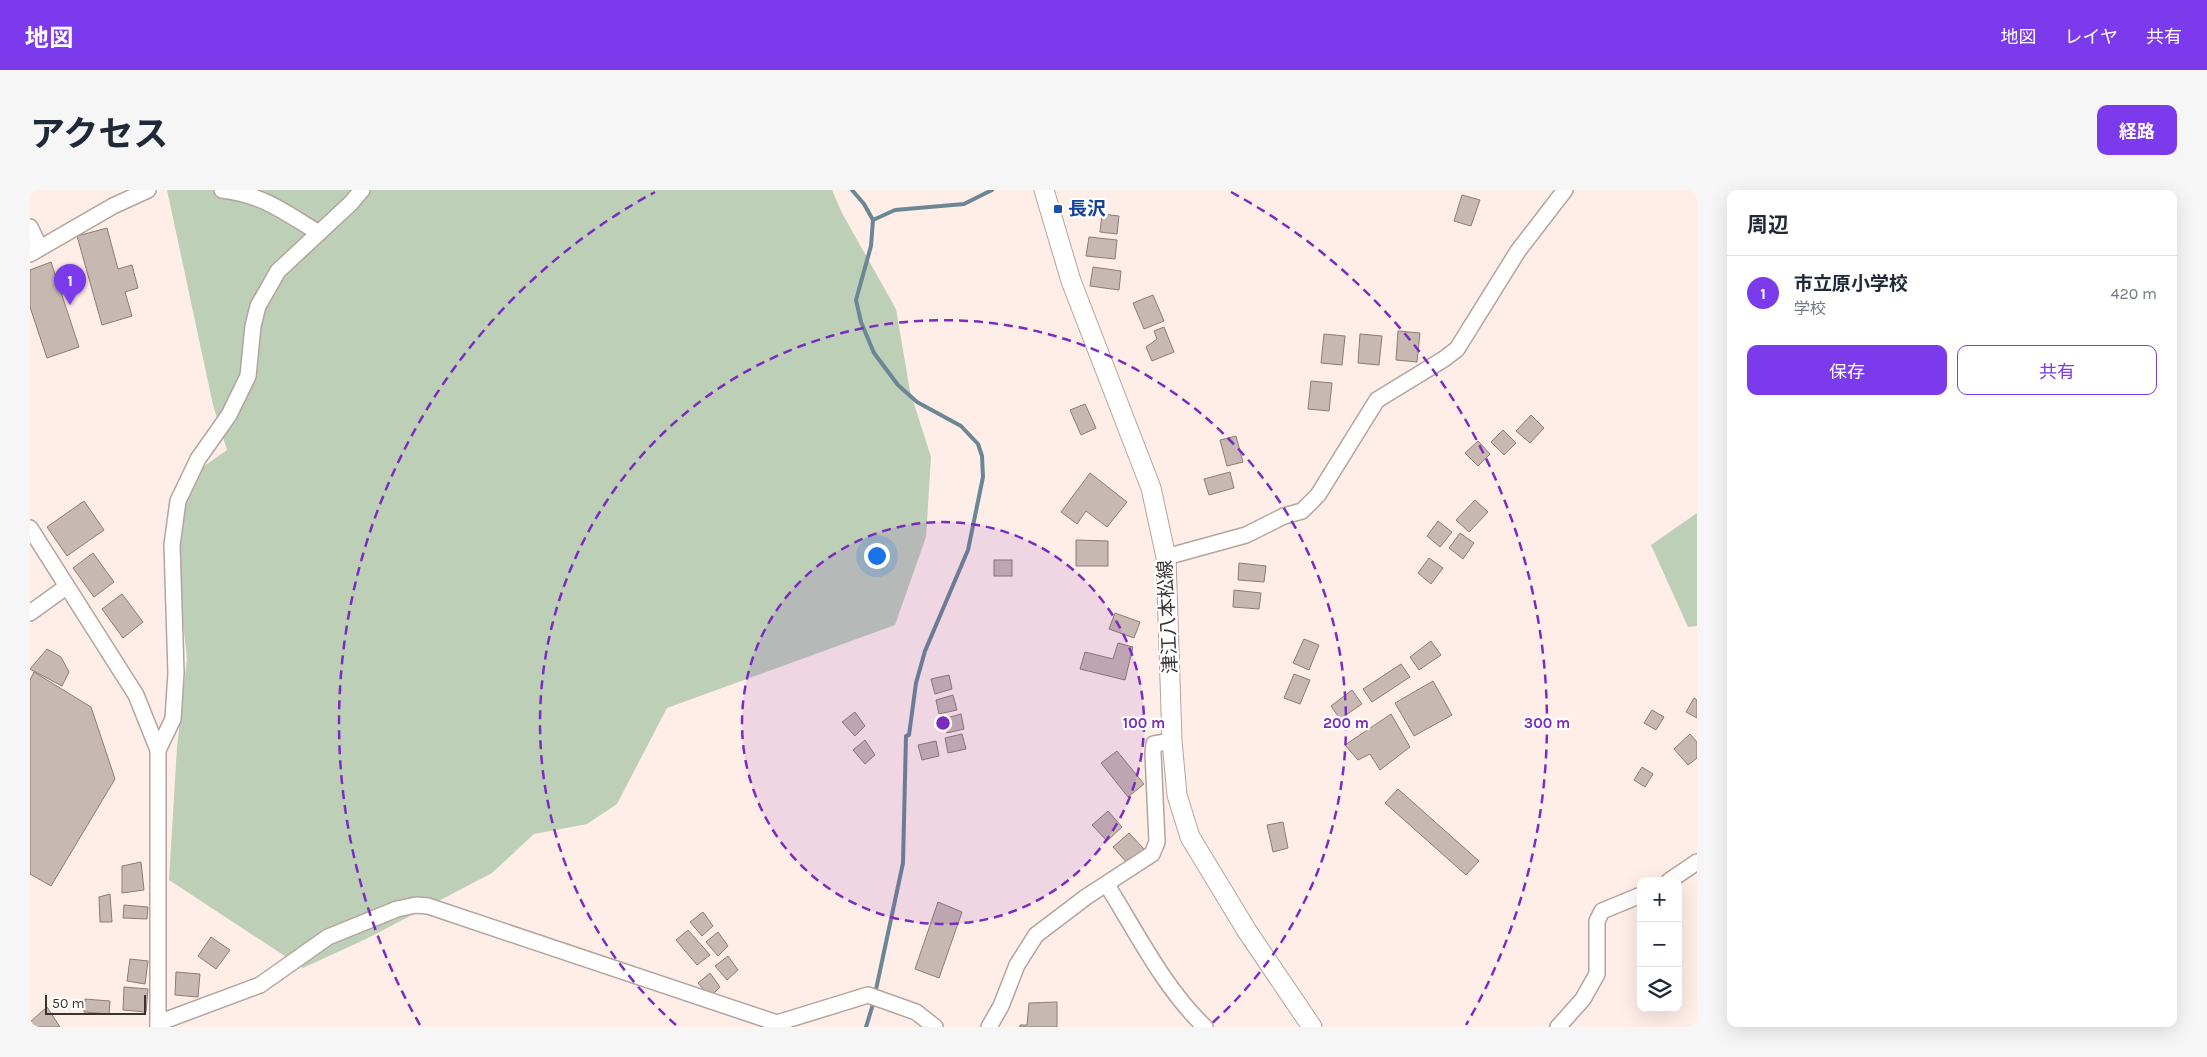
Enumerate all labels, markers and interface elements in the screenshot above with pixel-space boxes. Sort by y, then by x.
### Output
text: 地図 [25,24,73,52]
text: 地図 [2001,26,2037,48]
text: レイヤ [2065,26,2118,48]
text: 共有 [2146,26,2182,48]
button: 経路 [2097,105,2177,155]
text: アクセス [30,114,168,155]
place label: 長沢 [1068,198,1106,220]
marker: 長沢 [1052,203,1064,215]
text: 周辺 [1747,213,1789,237]
pin: 1 [54,264,86,305]
text: 市立原小学校 [1794,273,1908,295]
text: 1 [1760,284,1766,303]
text: 420 m [2111,284,2157,303]
text: 学校 [1794,299,1826,318]
button: 保存 [1747,345,1947,395]
button: 共有 [1957,345,2157,395]
your location [864,543,890,569]
street label: 津江八本松線 [1154,559,1182,675]
centre of rings [934,714,952,732]
text: 100 m [1123,714,1165,732]
text: 200 m [1323,714,1369,732]
text: 300 m [1524,714,1570,732]
map controls [1637,877,1682,1012]
button: + [1637,877,1682,922]
button: − [1637,922,1682,967]
button: layers [1637,967,1682,1012]
scale bar [45,992,146,1015]
text: 50 m [52,995,85,1012]

